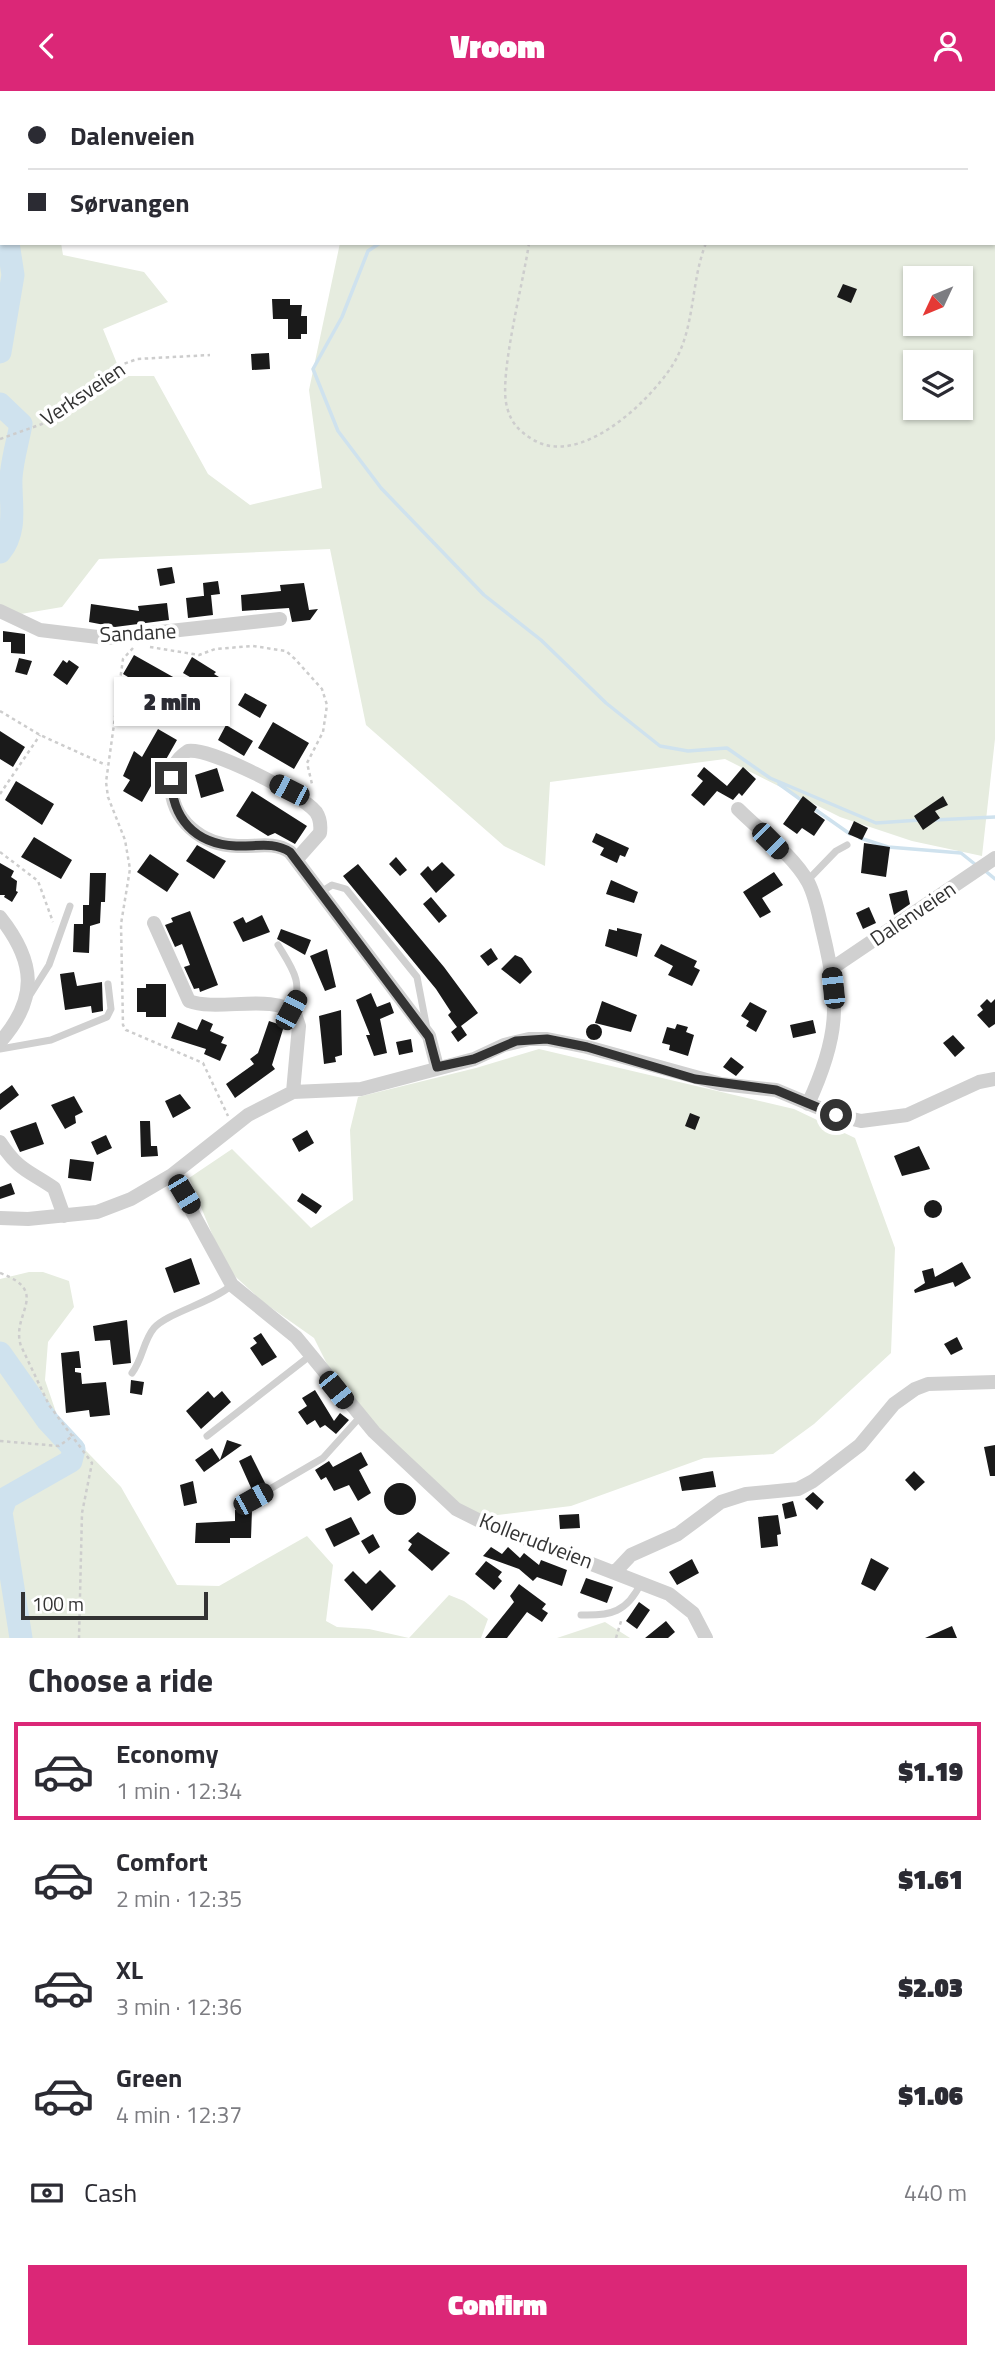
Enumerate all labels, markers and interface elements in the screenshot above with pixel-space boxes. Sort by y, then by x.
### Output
text: Vroom [450,22,545,70]
icon: back [28,27,66,65]
icon: person [929,27,967,65]
text: Dalenveien [70,116,195,155]
text: Sørvangen [70,183,190,222]
north arrow [903,266,973,336]
map controls [903,266,973,420]
button: layers [903,350,973,420]
street label: Verksveien [34,353,131,433]
street label: Sandane [99,614,177,650]
callout: 2 min [113,677,229,725]
text: 2 min [143,684,201,719]
route end [155,762,187,794]
car [266,771,313,809]
car [748,819,793,863]
street label: Dalenveien [863,873,962,954]
car [821,966,846,1010]
car [272,987,311,1033]
route start [820,1099,852,1131]
car [165,1171,204,1217]
car [315,1367,358,1413]
car [230,1480,277,1518]
street label: Kollerudveien [475,1504,598,1576]
scale bar [21,1589,208,1621]
text: 100 m [32,1589,84,1618]
text: Choose a ride [28,1656,213,1704]
text: Economy [116,1734,218,1773]
icon: car [32,1740,95,1803]
text: $1.19 [898,1752,963,1791]
text: 1 min · 12:34 [116,1773,242,1808]
text: Comfort [116,1842,208,1881]
icon: car [32,1848,95,1911]
text: $1.61 [898,1860,963,1899]
text: 2 min · 12:35 [116,1881,242,1916]
text: XL [116,1950,143,1989]
icon: car [32,1956,95,2019]
text: $2.03 [898,1968,963,2007]
text: 3 min · 12:36 [116,1989,242,2024]
text: Green [116,2058,182,2097]
icon: car [32,2064,95,2127]
text: $1.06 [898,2076,963,2115]
text: 4 min · 12:37 [116,2097,242,2132]
text: Cash [84,2173,137,2212]
icon: cash [28,2174,66,2212]
text: 440 m [904,2175,967,2210]
button: Confirm [28,2265,967,2345]

